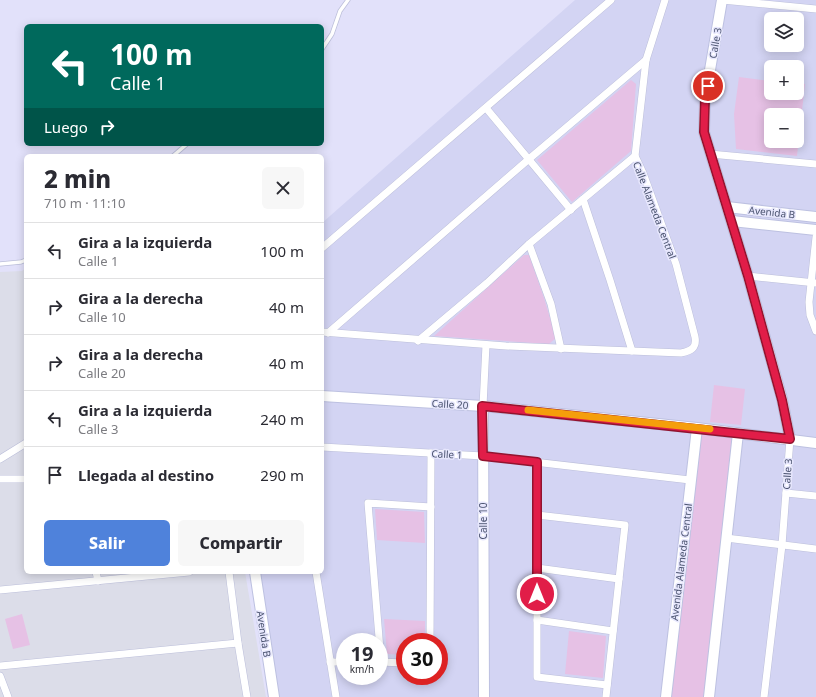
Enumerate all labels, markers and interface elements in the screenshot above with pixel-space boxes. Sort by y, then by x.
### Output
map controls [764,12,804,148]
button: layers [764,12,804,52]
street label: Calle 3 [705,26,725,60]
text: 100 m [110,35,193,73]
icon: left [44,40,96,92]
button: + [764,60,804,100]
pin [691,69,725,103]
text: Calle 1 [110,71,166,95]
icon: arrive [697,75,719,97]
button: − [764,108,804,148]
icon: right [96,116,118,138]
text: Luego [44,117,88,137]
street label: Calle Alameda Central [630,159,680,261]
text: 2 min [44,162,111,195]
button: close [262,167,304,209]
text: 710 m · 11:10 [44,194,125,212]
street label: Avenida B [748,203,796,221]
text: Gira a la izquierda [78,232,212,252]
icon: left [44,240,66,262]
text: 100 m [260,241,304,261]
text: Calle 1 [78,252,118,270]
text: Gira a la derecha [78,288,203,308]
icon: right [44,296,66,318]
text: 40 m [269,297,304,317]
text: Calle 10 [78,308,126,326]
text: Gira a la derecha [78,344,203,364]
icon: right [44,352,66,374]
text: 40 m [269,353,304,373]
text: Calle 20 [78,364,126,382]
street label: Calle 20 [431,396,469,412]
text: Gira a la izquierda [78,400,212,420]
icon: left [44,408,66,430]
text: 240 m [260,409,304,429]
text: Calle 3 [78,420,118,438]
street label: Calle 1 [431,446,463,462]
street label: Calle 3 [779,458,795,490]
icon: arrive [44,464,66,486]
text: Llegada al destino [78,465,214,485]
text: 290 m [260,465,304,485]
street label: Calle 10 [476,502,490,539]
street label: Avenida Alameda Central [667,503,695,621]
button: Salir [44,520,170,566]
button: Compartir [178,520,304,566]
position arrow [516,573,558,615]
street label: Avenida B [253,610,275,658]
speed limit sign: 30 [396,633,448,685]
text: 19 [351,640,373,667]
text: km/h [350,662,374,676]

